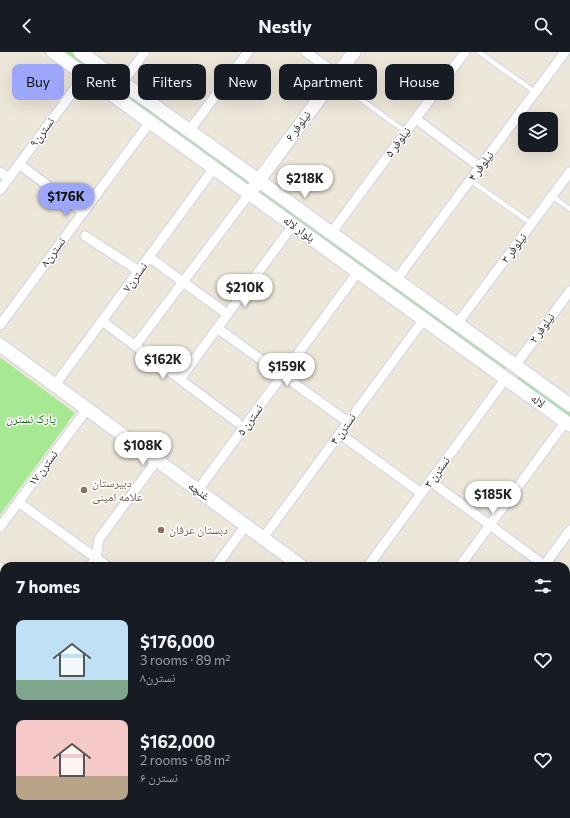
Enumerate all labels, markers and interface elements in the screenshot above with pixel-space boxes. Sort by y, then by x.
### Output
icon: back [16,15,38,37]
text: Nestly [258,15,312,37]
icon: search [532,15,554,37]
chip: Buy [12,64,64,100]
chip: Rent [72,64,130,100]
chip: Filters [138,64,206,100]
chip: New [214,64,271,100]
chip: Apartment [279,64,377,100]
chip: House [385,64,454,100]
street label: نیلوفر ۶ [282,108,314,144]
map controls [518,112,558,152]
button: layers [518,112,558,152]
street label: نسترن۹ [26,114,57,149]
street label: نیلوفر ۵ [381,124,414,160]
street label: نیلوفر ۴ [464,148,497,184]
pin: $218K [277,165,333,199]
text: $218K [286,170,324,186]
pin: $176K [38,183,94,217]
text: $176K [47,188,85,204]
street label: بلوار لاله [280,212,318,245]
street label: نیلوفر ۳ [497,230,530,266]
street label: نسترن۸ [37,234,68,269]
street label: نسترن۷ [119,259,150,294]
pin: $210K [217,274,273,308]
text: $210K [226,279,264,295]
street label: نیلوفر ۲ [526,310,558,346]
pin: $162K [135,346,191,380]
text: $162K [144,351,182,367]
pin: $159K [259,353,315,387]
text: $159K [268,358,306,374]
street label: لاله [529,390,548,410]
street label: نسترن ۵ [233,401,266,438]
street label: نسترن ۴ [326,410,359,447]
park label: پارک نسترن [6,411,57,426]
pin: $108K [115,432,171,466]
text: $108K [123,437,163,453]
street label: نسترن ۱۷ [24,447,61,488]
street label: نسترن ۳ [420,453,453,490]
place label: دبیرستان علامه امینی [92,475,143,504]
street label: غنچه [186,478,213,503]
pin: $185K [465,481,521,515]
marker: دبیرستان علامه امینی [79,485,89,495]
text: $185K [474,486,512,502]
place label: دبستان عرفان [169,522,228,537]
marker: دبستان عرفان [156,525,166,535]
icon: filters [532,575,554,597]
text: 7 homes [16,576,80,597]
text: $176,000 [140,631,215,652]
icon: home [48,636,96,684]
icon: heart [532,649,554,671]
text: 3 rooms · 89 m² [140,652,231,668]
text: نسترن۸ [140,669,176,685]
text: $162,000 [140,731,215,752]
icon: home [48,736,96,784]
icon: heart [532,749,554,771]
text: 2 rooms · 68 m² [140,752,230,768]
text: نسترن ۶ [140,769,178,785]

